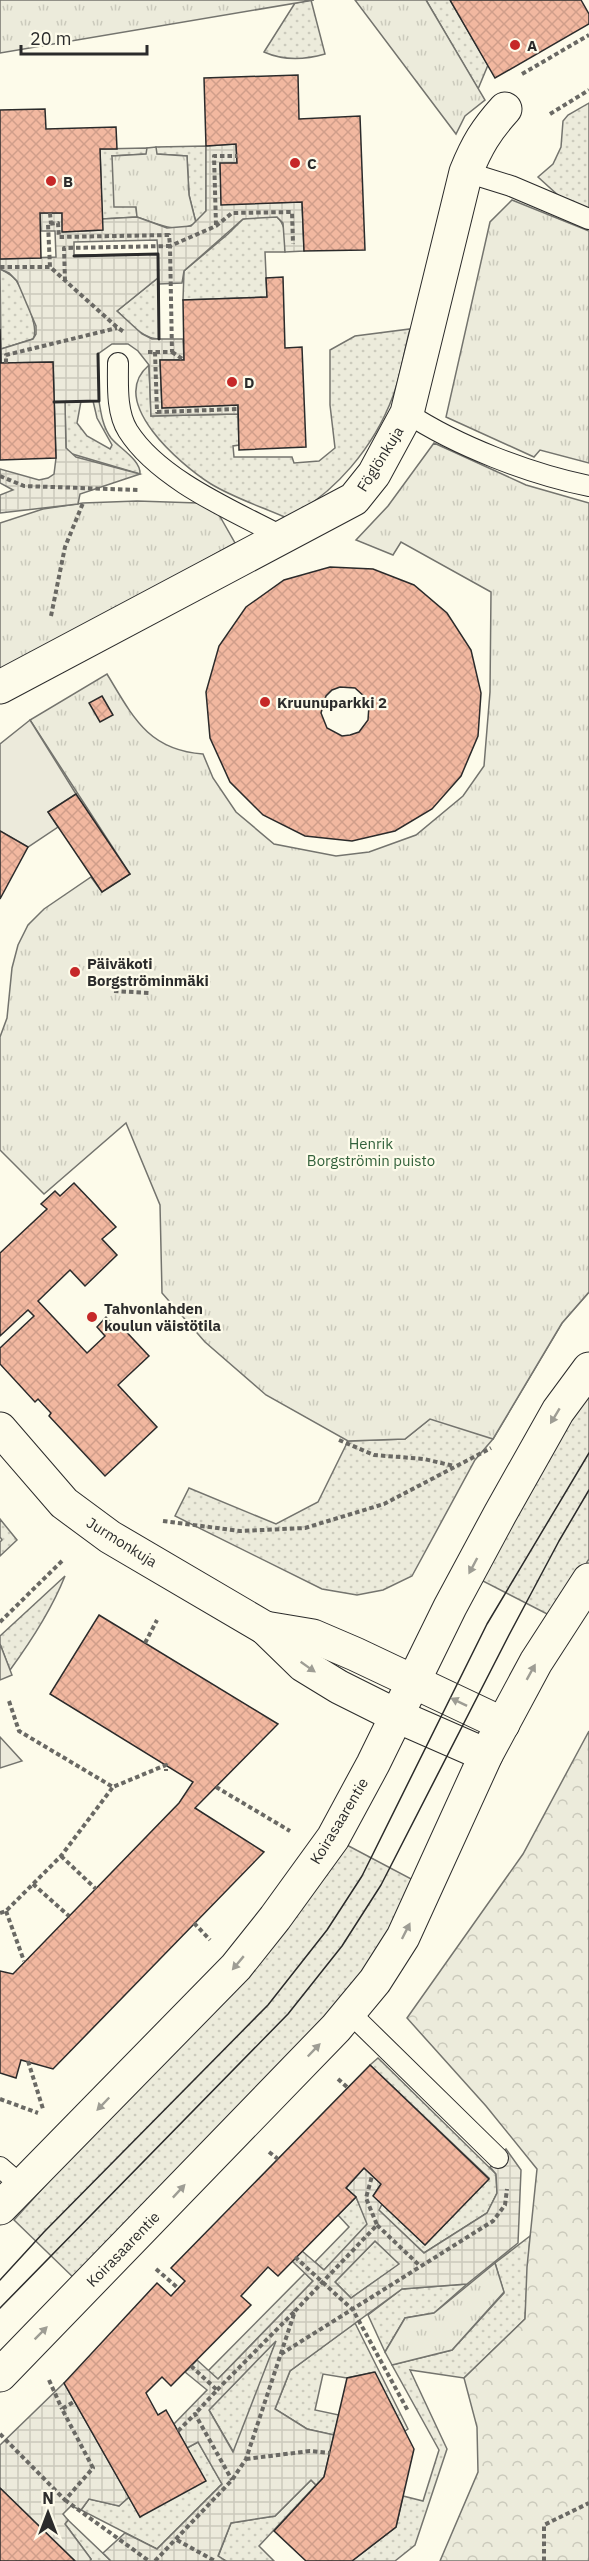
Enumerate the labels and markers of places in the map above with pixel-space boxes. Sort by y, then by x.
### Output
place label: A [527,36,537,55]
marker: A [508,38,522,52]
place label: C [307,154,317,173]
marker: C [288,156,302,170]
place label: B [63,172,73,191]
marker: B [44,174,58,188]
place label: D [244,373,254,392]
marker: D [225,375,239,389]
place label: Kruunuparkki 2 [277,693,387,712]
marker: Kruunuparkki 2 [258,695,272,709]
place label: Päiväkoti Borgströminmäki [87,954,209,990]
marker: Päiväkoti Borgströminmäki [68,965,82,979]
place label: Tahvonlahden koulun väistötila [104,1299,221,1335]
marker: Tahvonlahden koulun väistötila [85,1310,99,1324]

